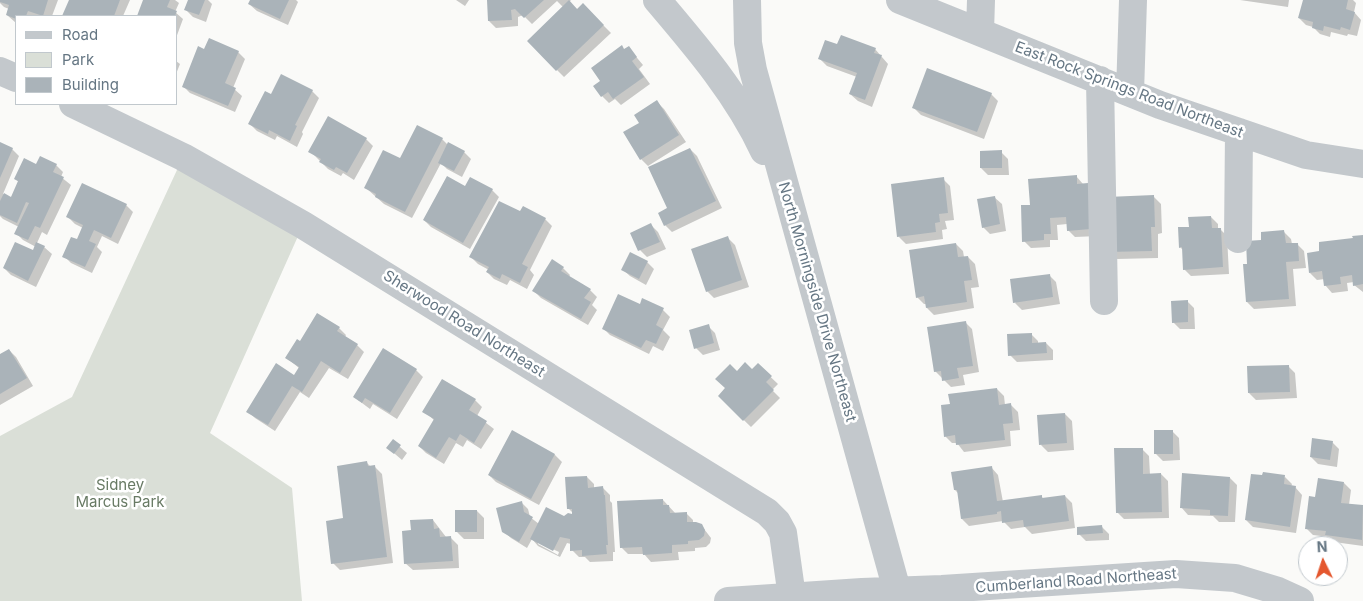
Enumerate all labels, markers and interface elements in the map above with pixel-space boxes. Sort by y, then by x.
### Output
legend [15,15,178,105]
text: Road [62,25,98,44]
street label: East Rock Springs Road Northeast [1012,38,1246,142]
text: Park [62,50,94,69]
text: Building [62,75,119,94]
street label: North Morningside Drive Northeast [774,180,860,424]
street label: Sherwood Road Northeast [380,267,548,381]
park label: Sidney Marcus Park [75,476,165,511]
north arrow [1298,536,1348,586]
text: N [1316,538,1328,555]
street label: Cumberland Road Northeast [975,565,1177,597]

